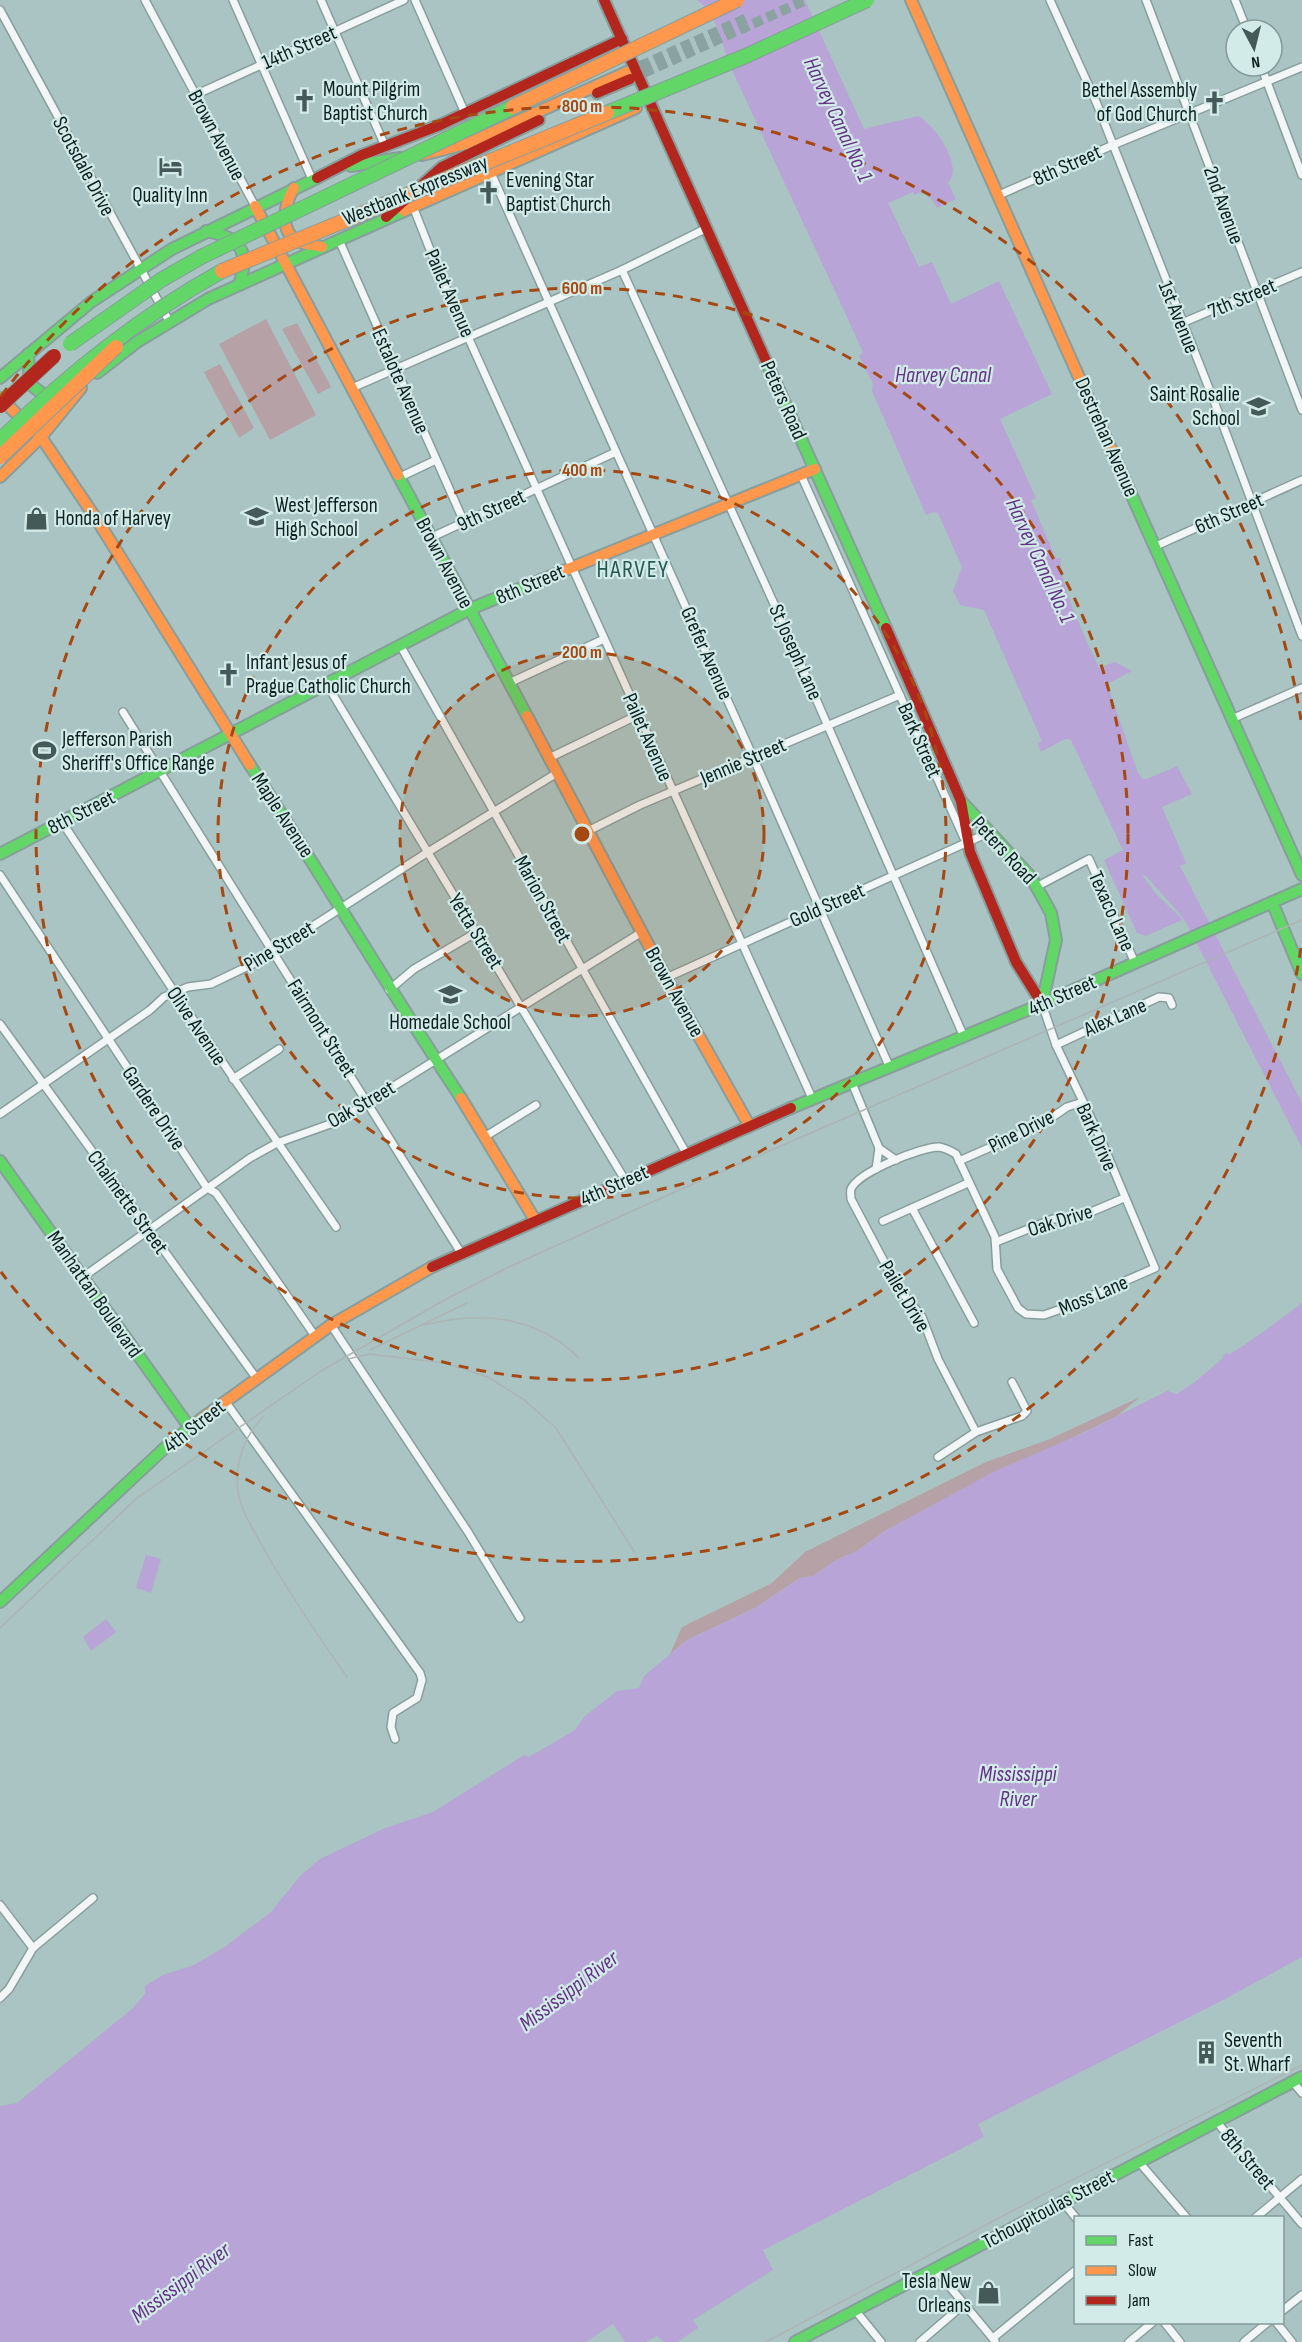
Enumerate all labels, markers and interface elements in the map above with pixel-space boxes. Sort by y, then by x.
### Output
north arrow [1224,18,1284,78]
street label: 14th Street [258,20,340,75]
text: N [1250,51,1261,71]
water label: Harvey Canal No. 1 [797,53,878,186]
place label: Mount Pilgrim Baptist Church [323,77,428,126]
place label: Bethel Assembly of God Church [1082,78,1197,127]
street label: Brown Avenue [182,86,251,185]
church icon: Mount Pilgrim Baptist Church [292,88,318,114]
church icon: Bethel Assembly of God Church [1202,89,1228,115]
text: 800 m [562,96,602,117]
street label: Scotsdale Drive [47,112,120,220]
street label: 8th Street [1029,139,1105,192]
street label: Westbank Expressway [339,150,492,231]
hotel icon: Quality Inn [157,154,183,180]
street label: 2nd Avenue [1198,163,1249,248]
place label: Evening Star Baptist Church [506,168,611,217]
church icon: Evening Star Baptist Church [475,179,501,205]
place label: Quality Inn [132,183,208,208]
street label: Pailet Avenue [419,245,480,341]
street label: 7th Street [1204,273,1280,324]
street label: 1st Avenue [1153,277,1204,357]
text: 600 m [562,278,602,299]
street label: Estalote Avenue [366,325,435,438]
street label: Peters Road [755,357,812,443]
water label: Harvey Canal [895,362,992,389]
street label: Destrehan Avenue [1069,374,1144,501]
place label: Saint Rosalie School [1150,382,1240,431]
school or university icon: Saint Rosalie School [1245,393,1271,419]
text: 400 m [562,460,602,481]
street label: 9th Street [453,484,529,537]
street label: 6th Street [1191,487,1267,540]
place label: West Jefferson High School [275,493,378,542]
water label: Harvey Canal No. 1 [999,494,1080,627]
school or university icon: West Jefferson High School [244,504,270,530]
shop icon: Honda of Harvey [24,505,50,531]
place label: Honda of Harvey [55,506,171,531]
street label: Brown Avenue [410,514,479,613]
district label: HARVEY [596,555,670,584]
street label: 8th Street [492,559,568,610]
street label: St Joseph Lane [763,601,828,704]
street label: Grefer Avenue [675,603,738,704]
text: 200 m [562,642,602,663]
place label: Infant Jesus of Prague Catholic Church [246,650,411,699]
church icon: Infant Jesus of Prague Catholic Church [215,661,241,687]
street label: Pailet Avenue [617,689,678,785]
street label: Bark Street [892,699,947,781]
place label: Jefferson Parish Sheriff's Office Range [61,727,215,776]
street label: Jennie Street [696,732,790,791]
sports icon: Jefferson Parish Sheriff's Office Range [31,738,57,764]
street label: Maple Avenue [246,768,319,862]
street label: 8th Street [43,785,119,840]
street label: Peters Road [966,811,1041,889]
centre of rings [572,824,592,844]
street label: Marion Street [508,851,577,947]
street label: Texaco Lane [1083,867,1140,955]
street label: Gold Street [786,878,869,933]
street label: Yetta Street [443,889,509,974]
street label: Pine Street [239,916,319,977]
street label: Brown Avenue [640,943,710,1042]
street label: 4th Street [1024,969,1100,1021]
street label: Fairmont Street [282,975,362,1082]
school or university icon: Homedale School [437,981,463,1007]
street label: Olive Avenue [161,982,232,1070]
street label: Alex Lane [1079,993,1150,1043]
place label: Homedale School [389,1010,511,1035]
street label: Gardere Drive [117,1062,191,1155]
street label: Oak Street [323,1075,400,1134]
street label: Bark Drive [1071,1099,1123,1175]
street label: Pine Drive [984,1104,1058,1159]
street label: Chalmette Street [82,1146,173,1259]
street label: 4th Street [576,1159,652,1211]
street label: Oak Drive [1025,1199,1095,1242]
street label: Manhattan Boulevard [42,1226,148,1363]
street label: Pailet Drive [873,1256,936,1337]
street label: Moss Lane [1055,1270,1132,1321]
street label: 4th Street [158,1394,230,1458]
water label: Mississippi River [979,1761,1058,1813]
water label: Mississippi River [514,1945,625,2037]
place label: Seventh St. Wharf [1224,2028,1291,2077]
building icon: Seventh St. Wharf [1193,2039,1219,2065]
street label: 8th Street [1215,2124,1280,2195]
street label: Tchoupitoulas Street [978,2164,1118,2255]
legend [1074,2216,1284,2324]
text: Fast [1128,2230,1154,2251]
water label: Mississippi River [126,2237,237,2329]
text: Slow [1128,2260,1157,2281]
place label: Tesla New Orleans [902,2269,971,2318]
shop icon: Tesla New Orleans [976,2280,1002,2306]
text: Jam [1127,2290,1150,2311]

